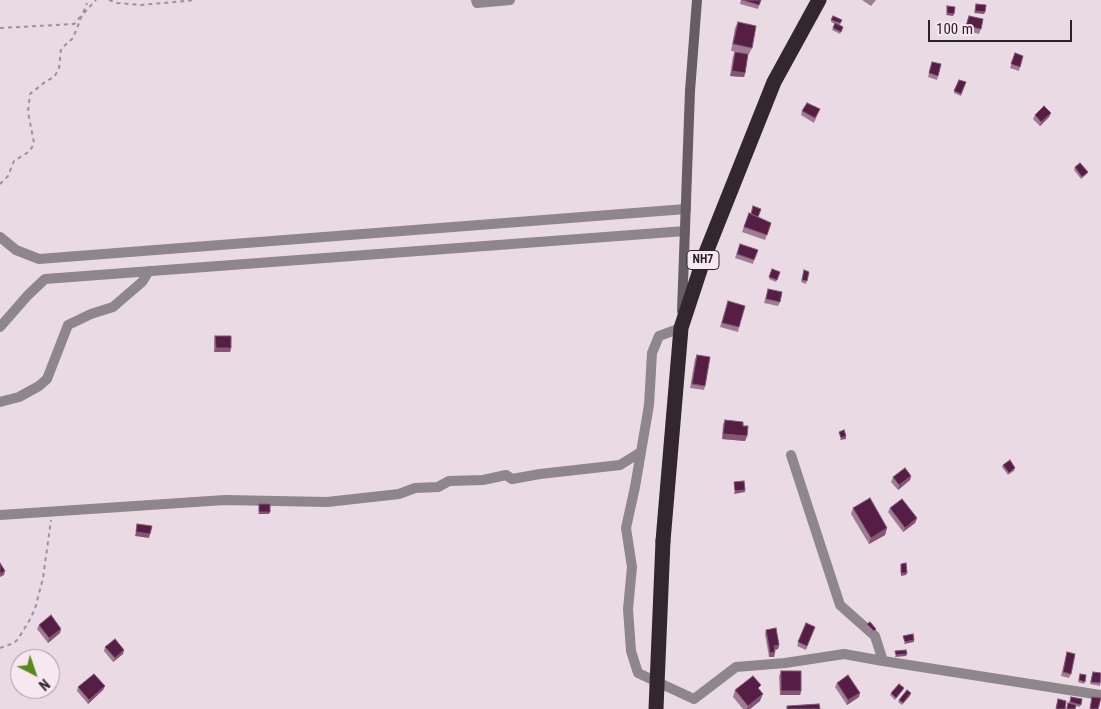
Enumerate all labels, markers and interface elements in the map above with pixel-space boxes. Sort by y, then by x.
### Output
scale bar [931,10,1075,42]
text: 100 m [936,20,973,38]
road number: NH7 [687,250,719,270]
north arrow [10,649,60,699]
text: N [36,676,53,693]

